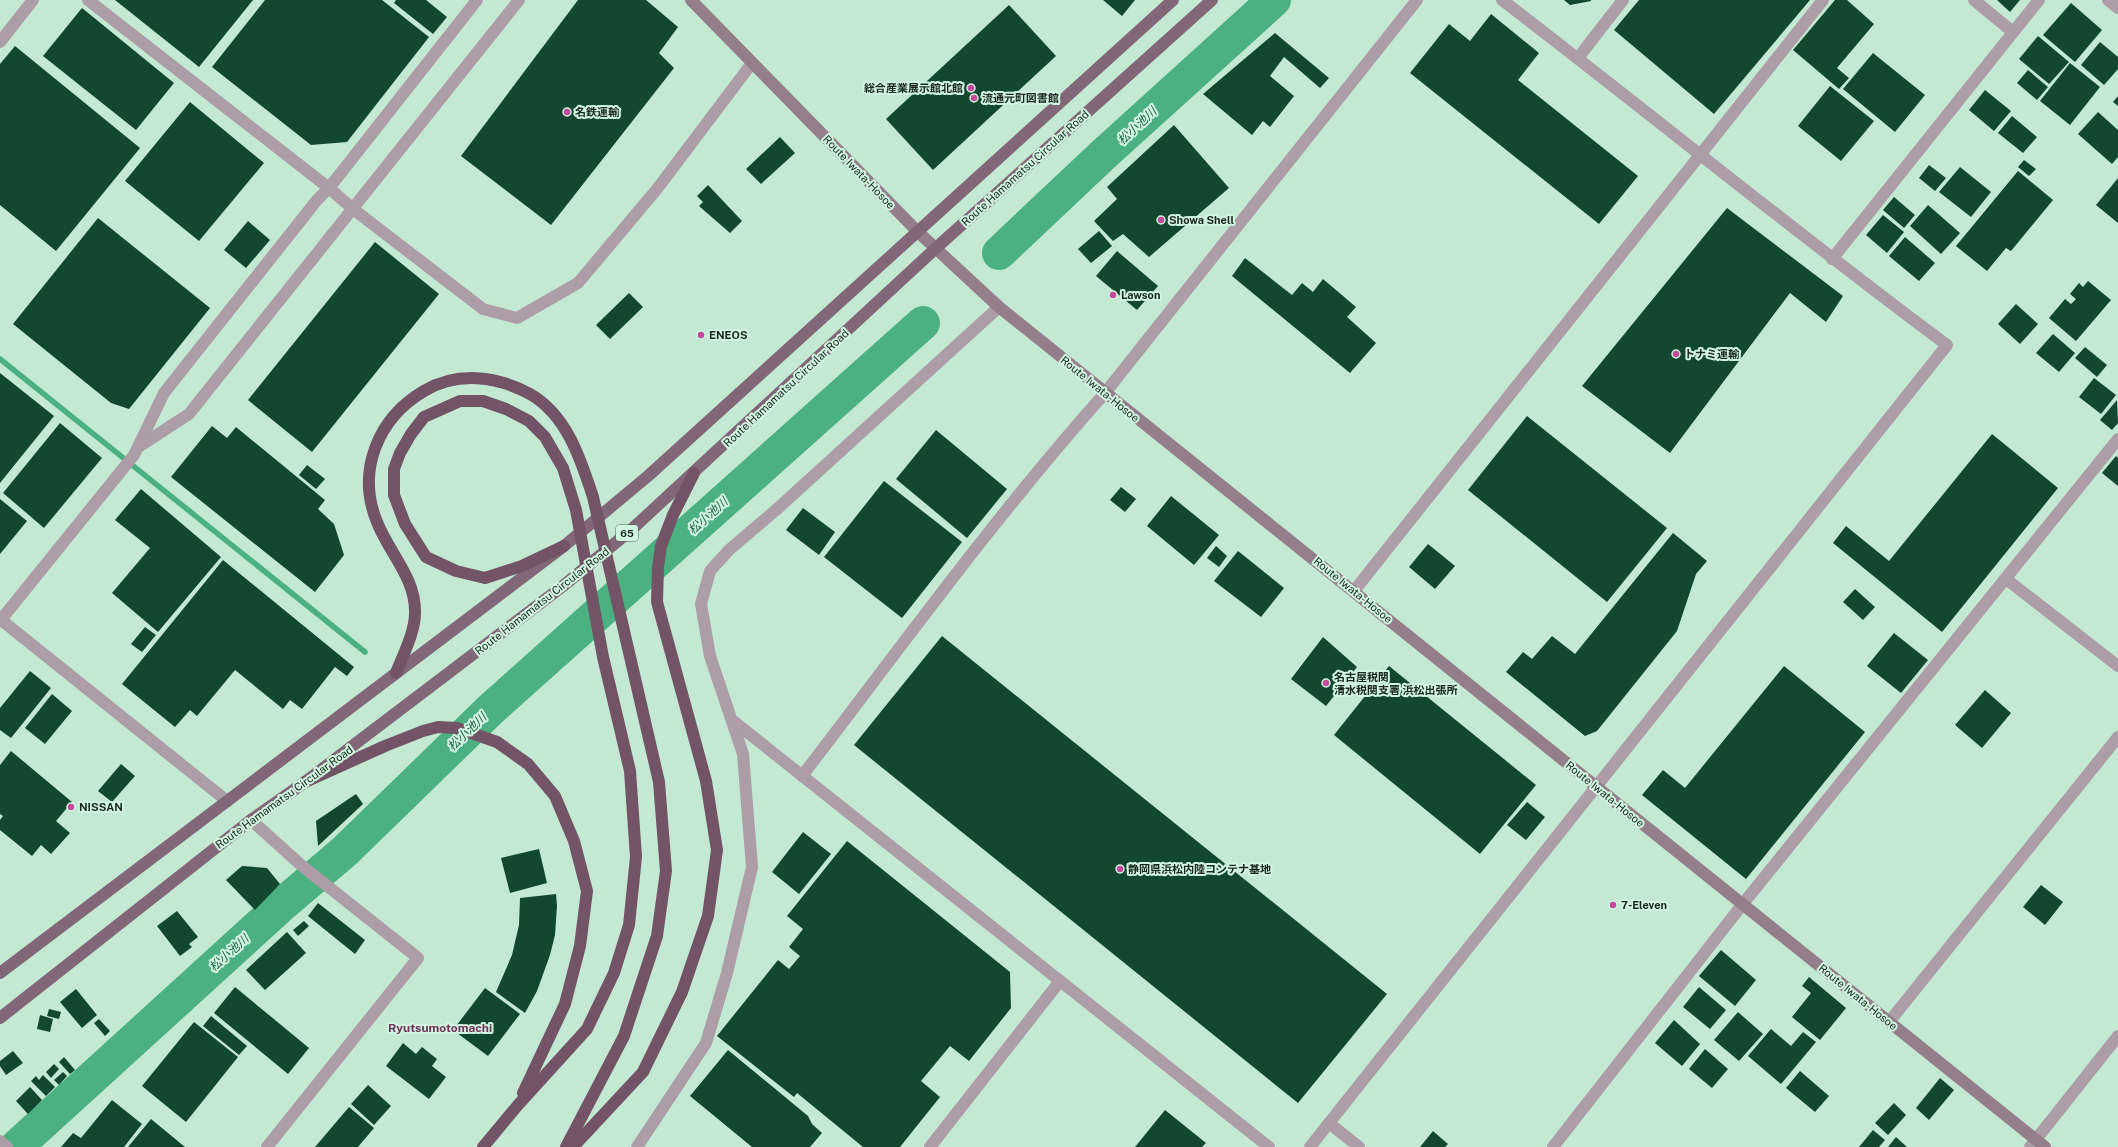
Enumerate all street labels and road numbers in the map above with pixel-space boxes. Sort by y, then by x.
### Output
street label: Route Hamamatsu Circular Road [959,108,1091,228]
street label: Route Iwata-Hosoe [821,133,897,211]
street label: Route Hamamatsu Circular Road [721,327,851,449]
street label: Route Iwata-Hosoe [1058,354,1142,424]
road number: 65 [616,525,638,541]
street label: Route Hamamatsu Circular Road [473,545,611,657]
street label: Route Iwata-Hosoe [1311,555,1395,625]
street label: Route Hamamatsu Circular Road [213,743,355,851]
street label: Route Iwata-Hosoe [1563,759,1647,829]
street label: Route Iwata-Hosoe [1816,962,1900,1032]

